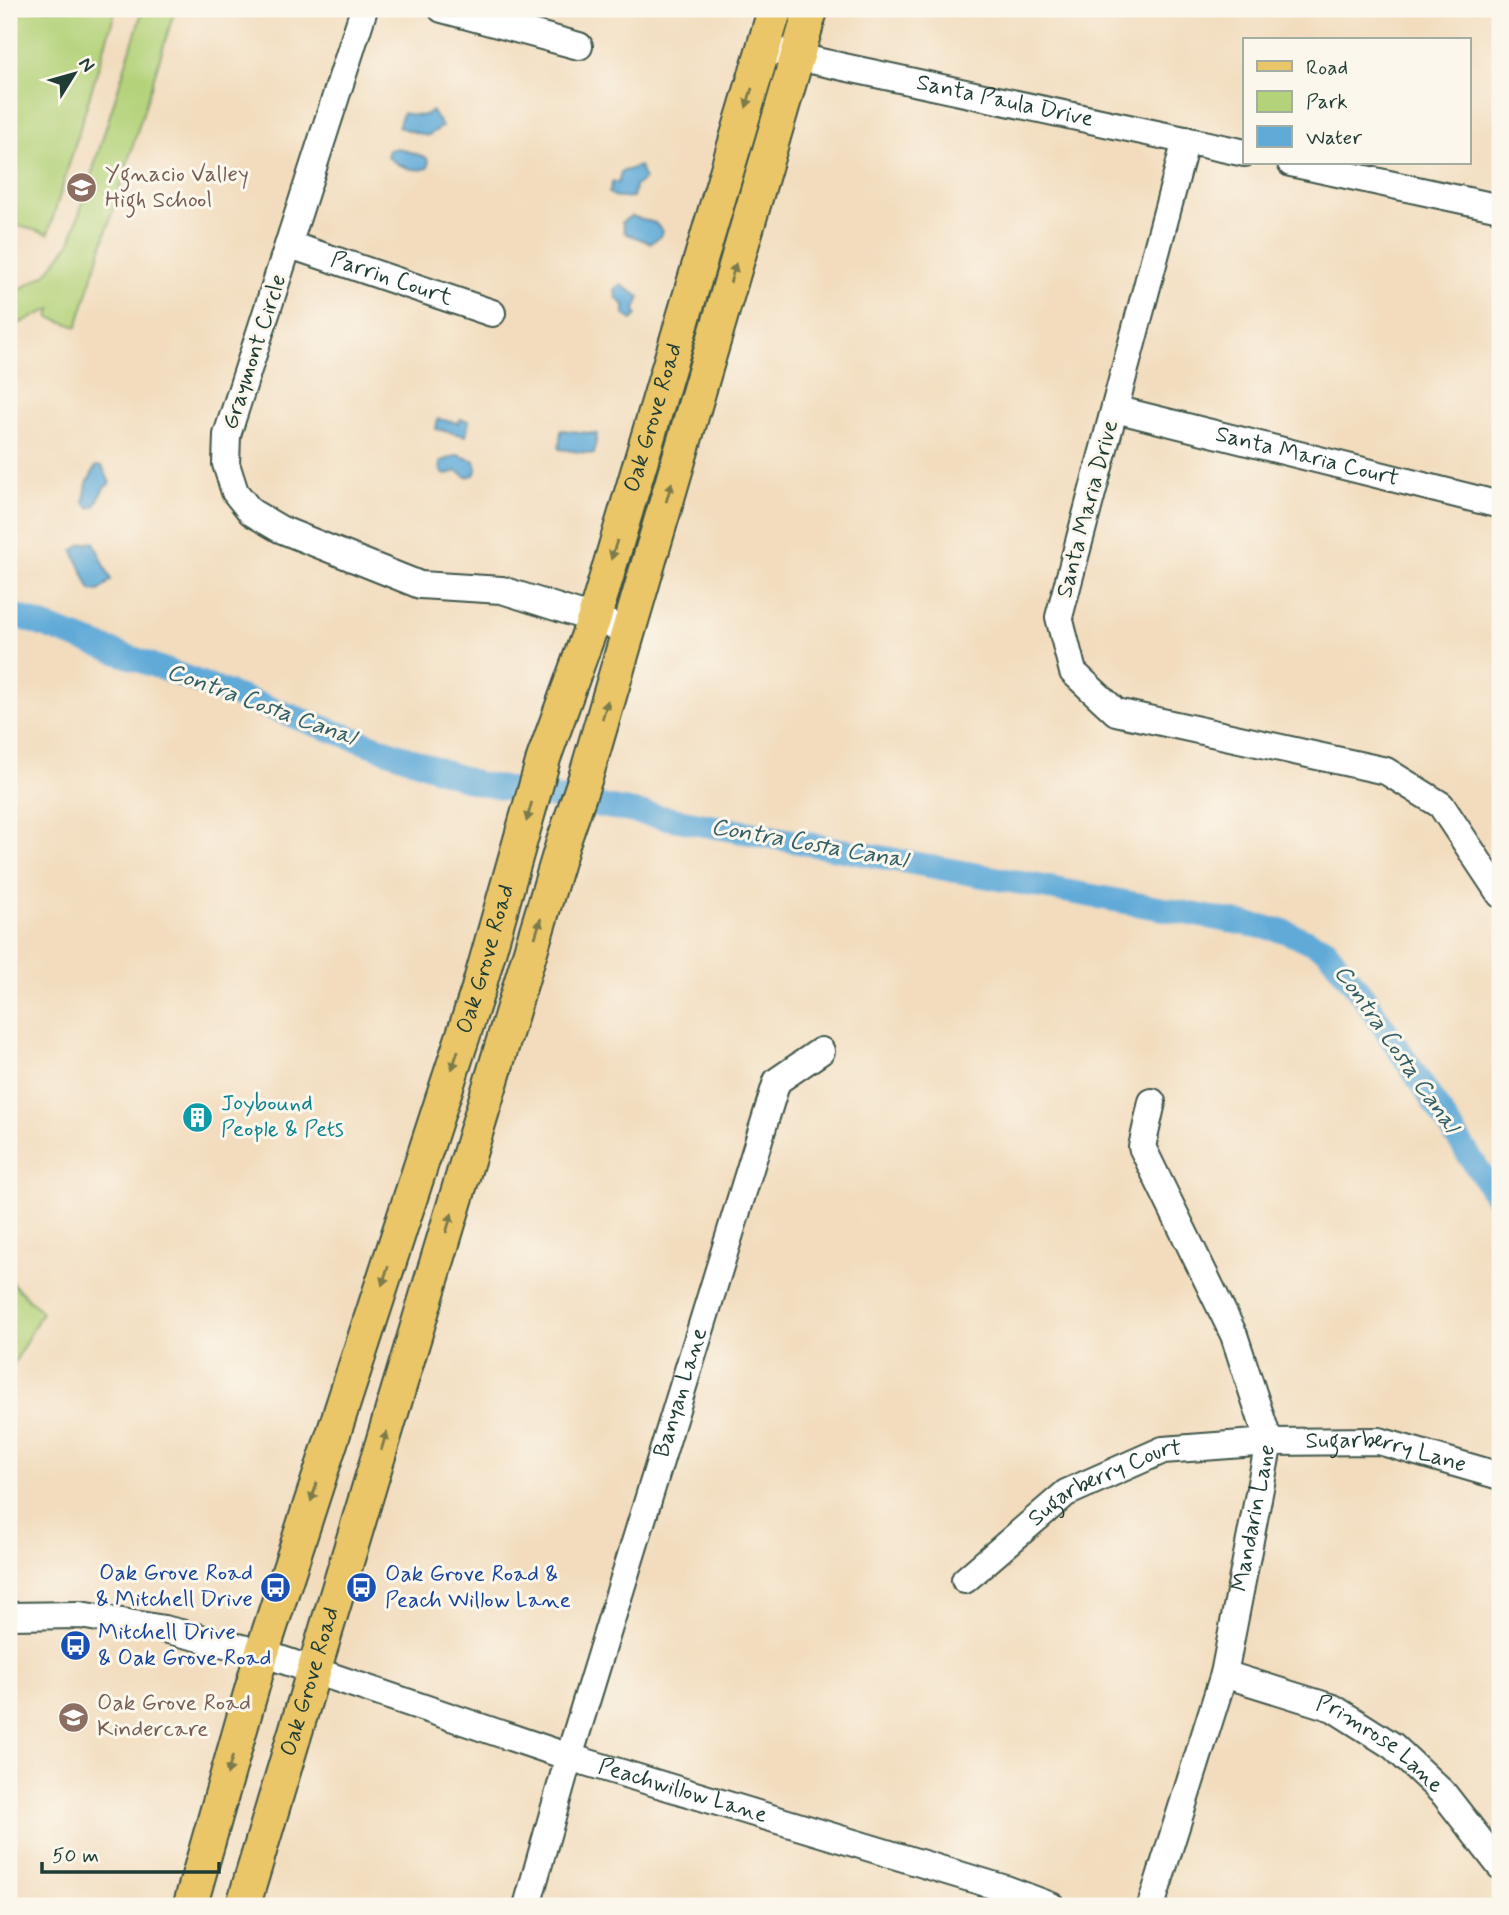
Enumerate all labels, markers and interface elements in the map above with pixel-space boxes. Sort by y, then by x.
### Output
north arrow [38,38,108,108]
legend [1243,38,1470,164]
text: N [73,52,100,77]
text: Road [1306,54,1348,82]
street label: Santa Paula Drive [914,68,1096,135]
one-way arrow [743,87,753,108]
text: Park [1306,88,1348,116]
text: Water [1306,124,1362,152]
place label: Ygnacio Valley High School [105,160,249,218]
school or university icon: Ygnacio Valley High School [65,171,99,205]
street label: Parrin Court [327,245,457,314]
one-way arrow [728,263,738,284]
street label: Graymont Circle [216,271,294,433]
street label: Oak Grove Road [617,340,690,496]
street label: Santa Maria Drive [1050,417,1126,601]
street label: Santa Maria Court [1212,420,1402,494]
one-way arrow [664,481,674,502]
one-way arrow [608,540,618,561]
water label: Contra Costa Canal [162,657,363,755]
one-way arrow [600,699,611,721]
one-way arrow [524,802,534,823]
water label: Contra Costa Canal [709,812,913,877]
street label: Oak Grove Road [450,881,522,1038]
one-way arrow [533,918,543,939]
water label: Contra Costa Canal [1326,959,1467,1142]
one-way arrow [449,1049,460,1070]
place label: Joybound People & Pets [221,1089,344,1145]
building icon: Joybound People & Pets [181,1100,215,1134]
one-way arrow [445,1212,455,1233]
one-way arrow [379,1266,389,1287]
street label: Banyan Lane [647,1324,715,1461]
street label: Sugarberry Lane [1305,1426,1470,1480]
one-way arrow [379,1430,389,1451]
street label: Sugarberry Court [1022,1434,1183,1534]
street label: Mandarin Lane [1225,1442,1283,1594]
one-way arrow [308,1482,319,1503]
place label: Oak Grove Road & Mitchell Drive [96,1559,253,1615]
place label: Oak Grove Road & Peach Willow Lane [385,1560,571,1616]
bus stop icon: Oak Grove Road & Mitchell Drive [259,1570,293,1604]
bus stop icon: Oak Grove Road & Peach Willow Lane [345,1571,379,1605]
street label: Oak Grove Road [274,1604,347,1760]
place label: Mitchell Drive & Oak Grove Road [98,1618,271,1674]
bus stop icon: Mitchell Drive & Oak Grove Road [58,1629,92,1663]
place label: Oak Grove Road Kindercare [97,1689,251,1745]
street label: Primrose Lane [1312,1689,1450,1801]
school or university icon: Oak Grove Road Kindercare [57,1700,91,1734]
street label: Peachwillow Lane [595,1752,771,1831]
one-way arrow [224,1755,235,1777]
scale bar [42,1831,219,1875]
text: 50 m [52,1842,99,1870]

